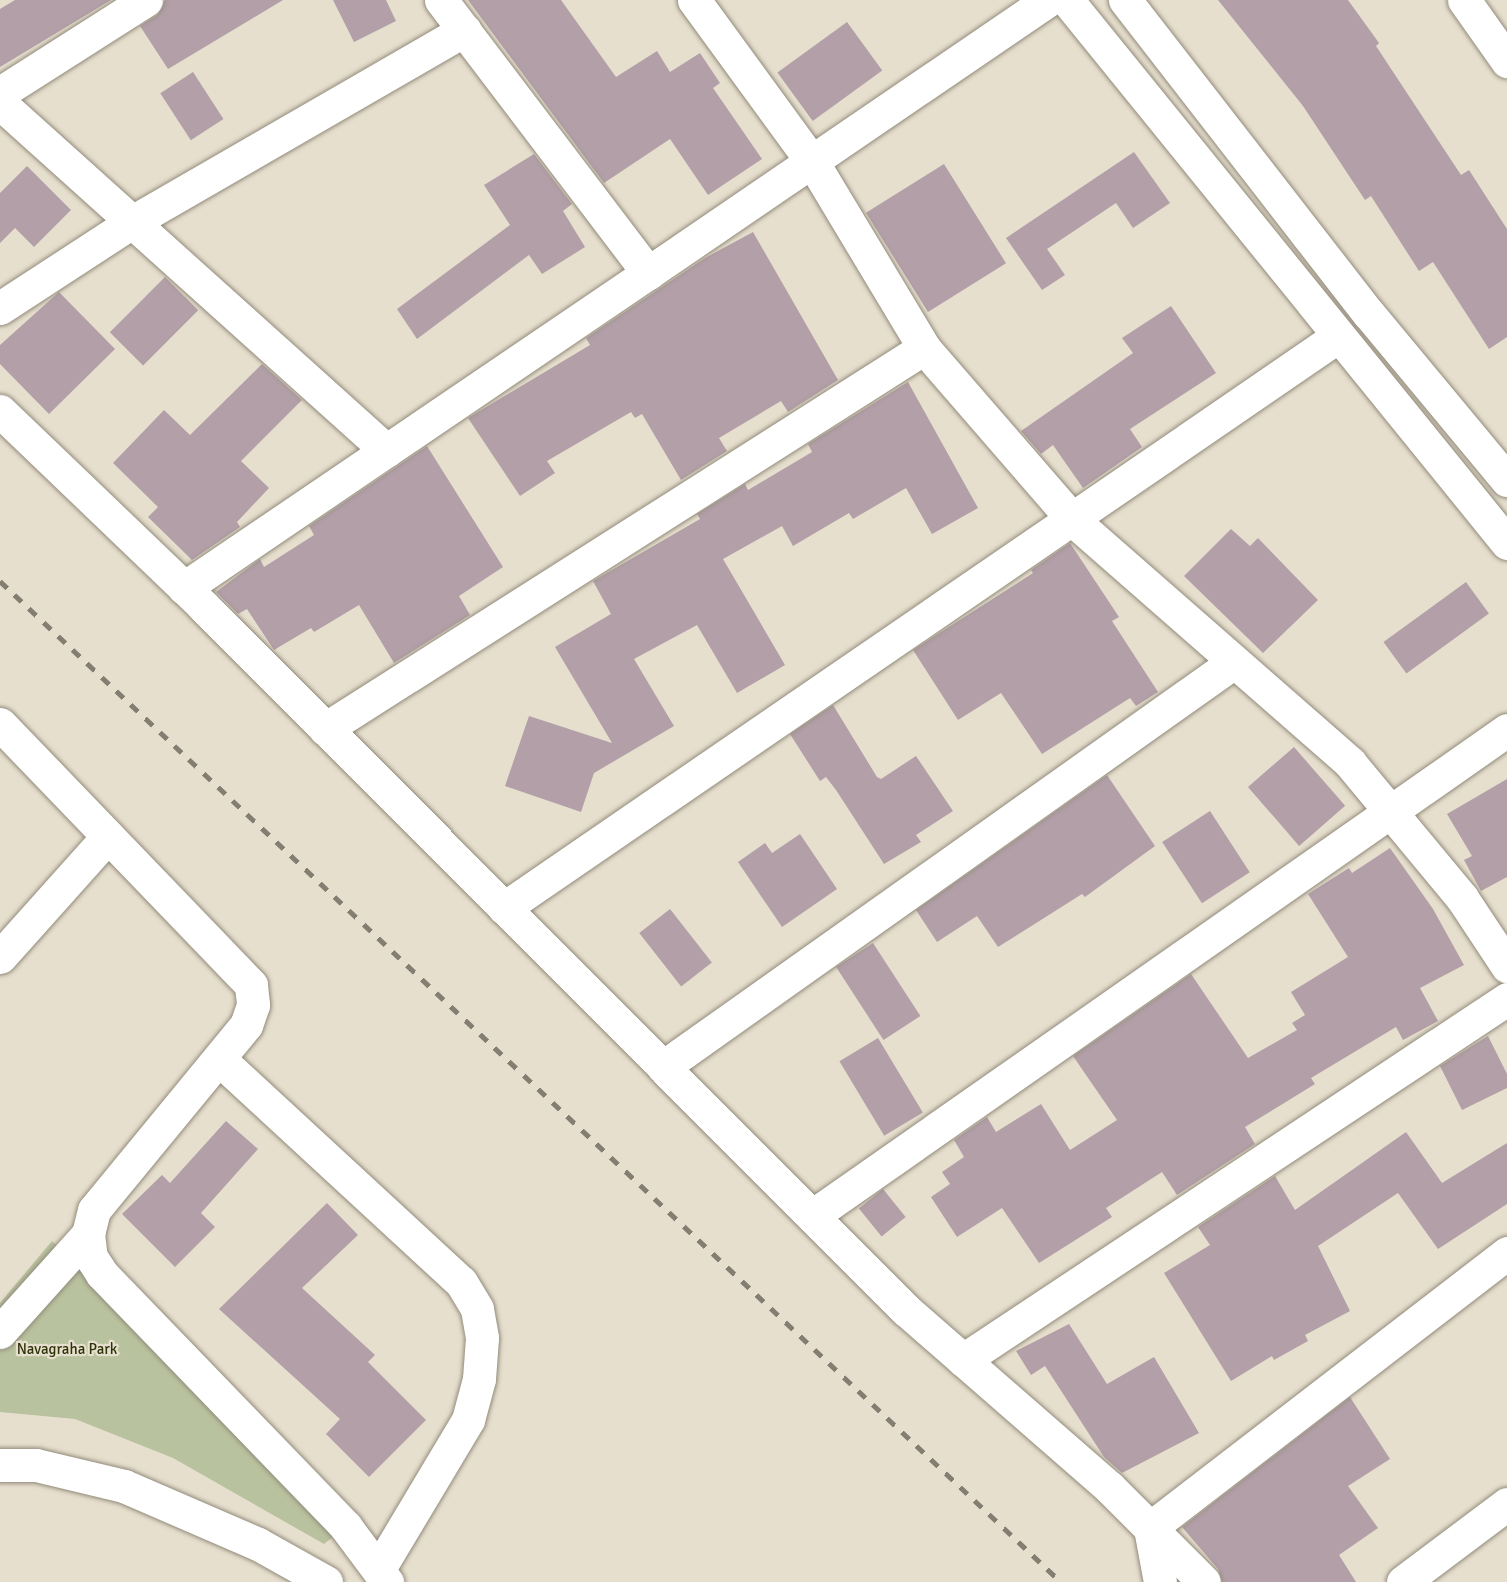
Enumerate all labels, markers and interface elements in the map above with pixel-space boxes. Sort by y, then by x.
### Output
park label: Navagraha Park [17,1341,117,1359]

